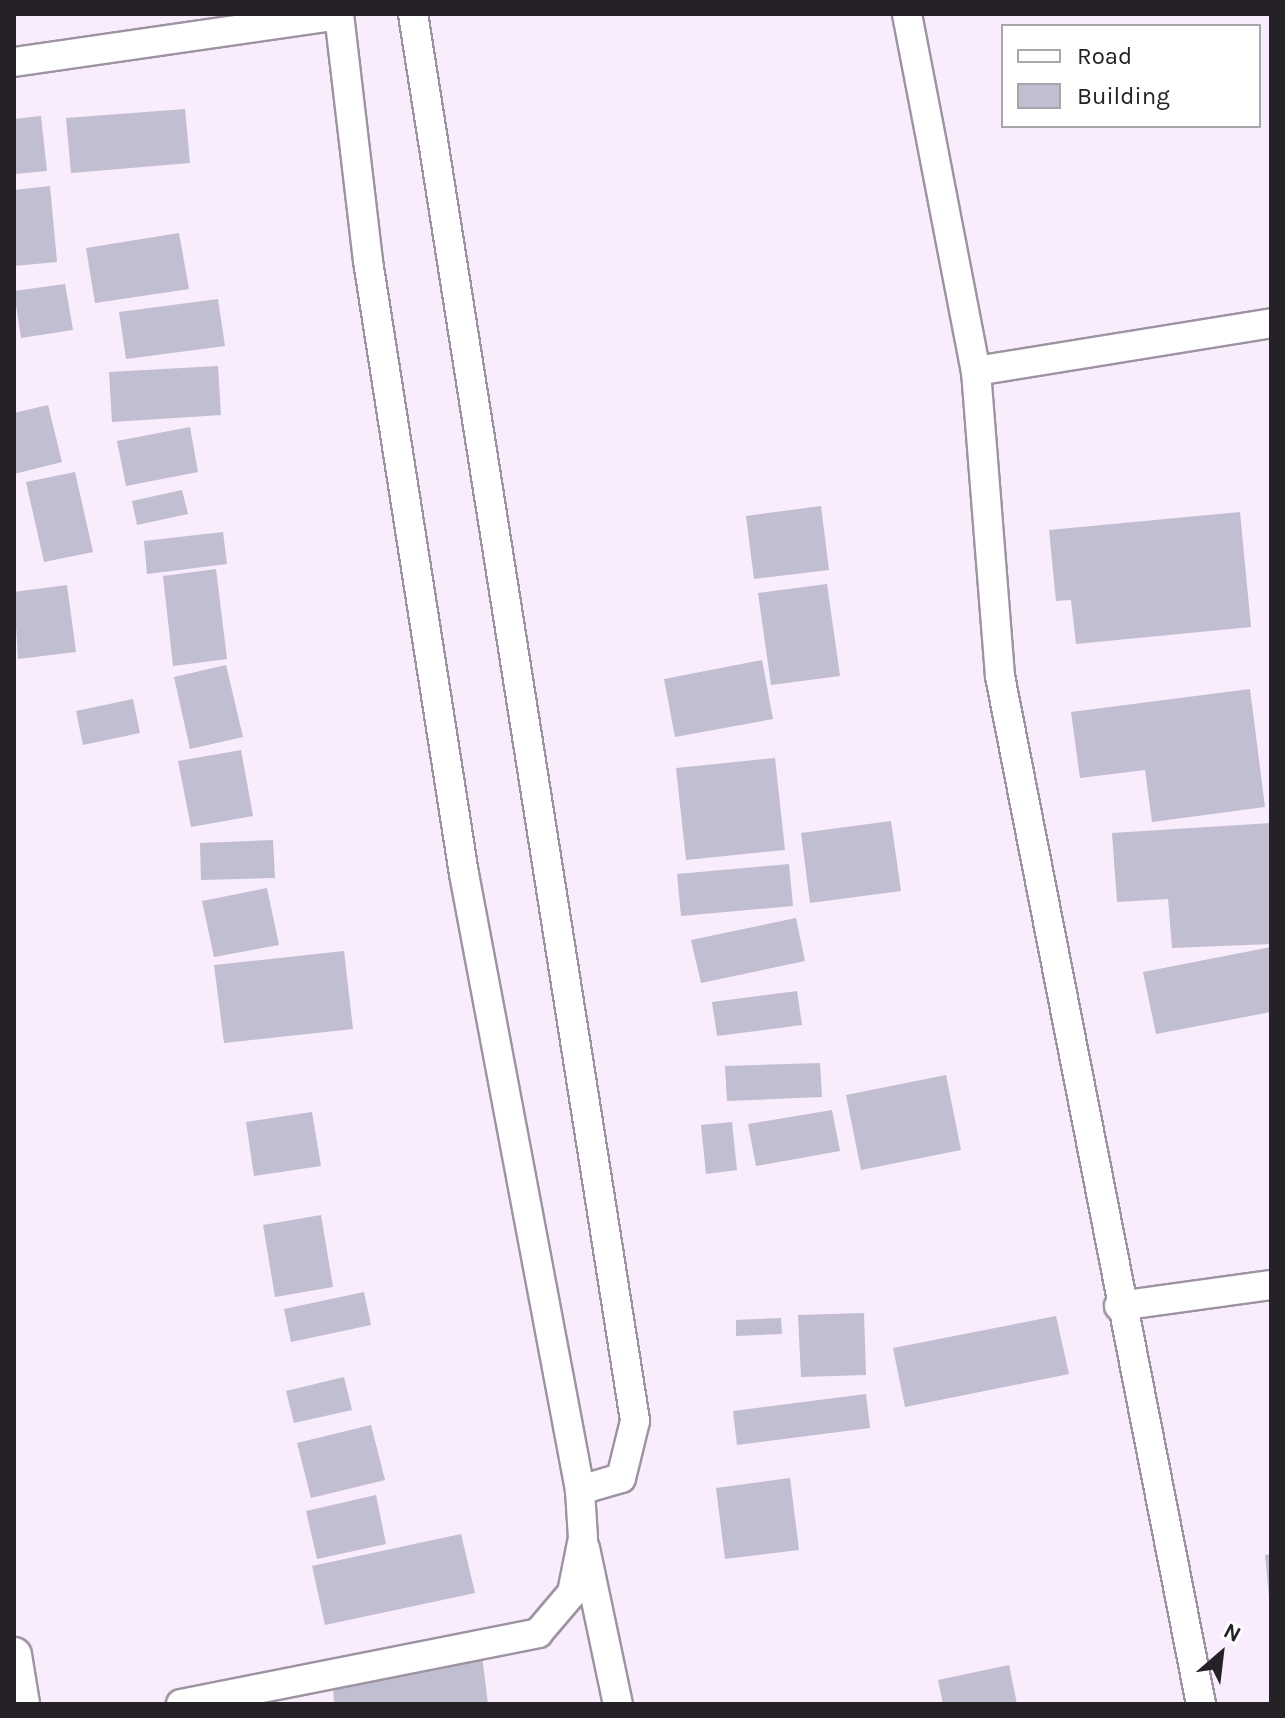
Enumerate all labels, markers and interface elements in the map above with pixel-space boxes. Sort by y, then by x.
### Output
legend [1001,24,1261,128]
text: Road [1077,42,1132,70]
text: Building [1077,82,1170,110]
north arrow [1181,1614,1261,1694]
text: N [1219,1618,1245,1648]

